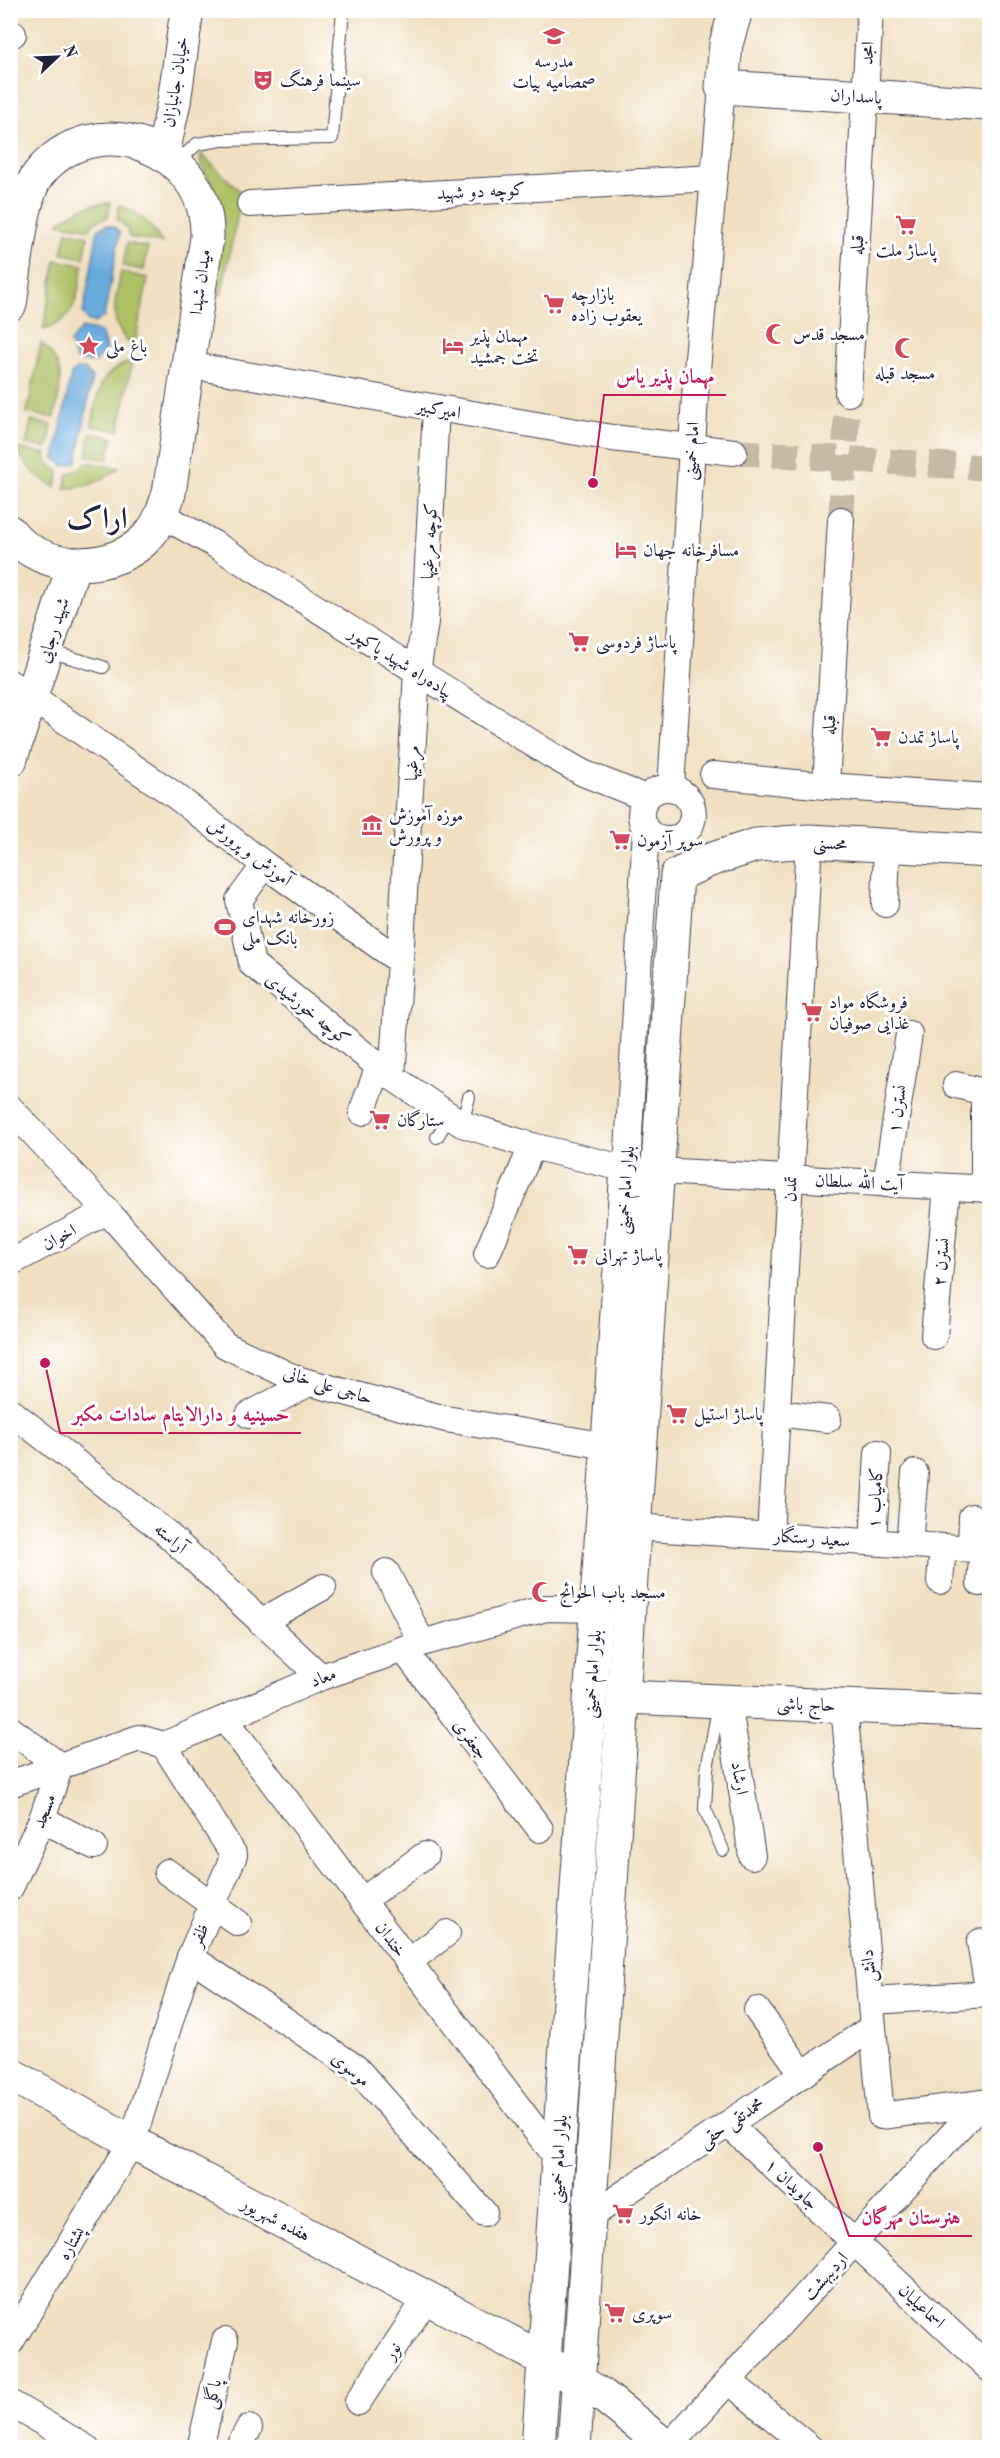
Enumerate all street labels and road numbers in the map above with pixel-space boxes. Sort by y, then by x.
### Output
street label: خیابان جانبازان [160,35,193,129]
street label: امجد [858,41,878,65]
street label: پاسداران [829,86,884,111]
street label: کوچه دو شهید [436,181,526,206]
street label: قبله [848,234,869,256]
street label: میدان شهدا [187,248,216,316]
street label: امیرکبیر [413,397,462,424]
street label: امام خمینی [681,421,709,481]
street label: کوچه مرغیها [419,502,444,580]
street label: شهید رجایی [35,595,75,666]
street label: پیاده‌راه شهید پاکپور [341,622,456,706]
street label: قبله [820,714,841,736]
street label: مرغیها [403,745,426,782]
street label: آموزش و پرورش [203,814,298,892]
street label: محسنی [812,834,847,857]
street label: کوچه خورشیدی [260,970,353,1051]
street label: نسترن ۱ [886,1084,910,1134]
street label: بلوار امام خمینی [614,1145,644,1235]
street label: آیت الله سلطان [814,1166,906,1196]
street label: تمدن [782,1175,800,1203]
street label: اخوان [39,1221,80,1255]
street label: نسترن ۲ [931,1237,953,1287]
street label: حاجی علی خانی [280,1364,374,1411]
street label: کامیاب ۱ [864,1467,888,1529]
street label: آراسته [150,1519,193,1560]
street label: سعید رستگار [771,1523,851,1552]
street label: بلوار امام خمینی [581,1629,611,1719]
street label: معاد [308,1665,339,1691]
street label: حاج باشی [776,1695,836,1721]
street label: جعفری [448,1716,491,1764]
street label: ارشاد [727,1760,751,1796]
street label: مسجد [30,1792,60,1831]
street label: خندان [371,1919,409,1961]
street label: ظفر [186,1921,215,1952]
street label: دانش [859,1948,881,1983]
street label: موسوی [327,2049,373,2091]
street label: محمدتقی حقی [696,2095,769,2154]
street label: بلوار امام خمینی [547,2114,577,2204]
street label: جاویدان ۱ [761,2156,821,2214]
street label: هفده شهریور [236,2193,313,2247]
street label: پشتاره [55,2223,91,2264]
street label: اردیبهشت [800,2249,853,2305]
street label: اسماعیلیان [895,2281,948,2332]
street label: نور [380,2340,406,2366]
street label: پاگلی [198,2375,228,2412]

